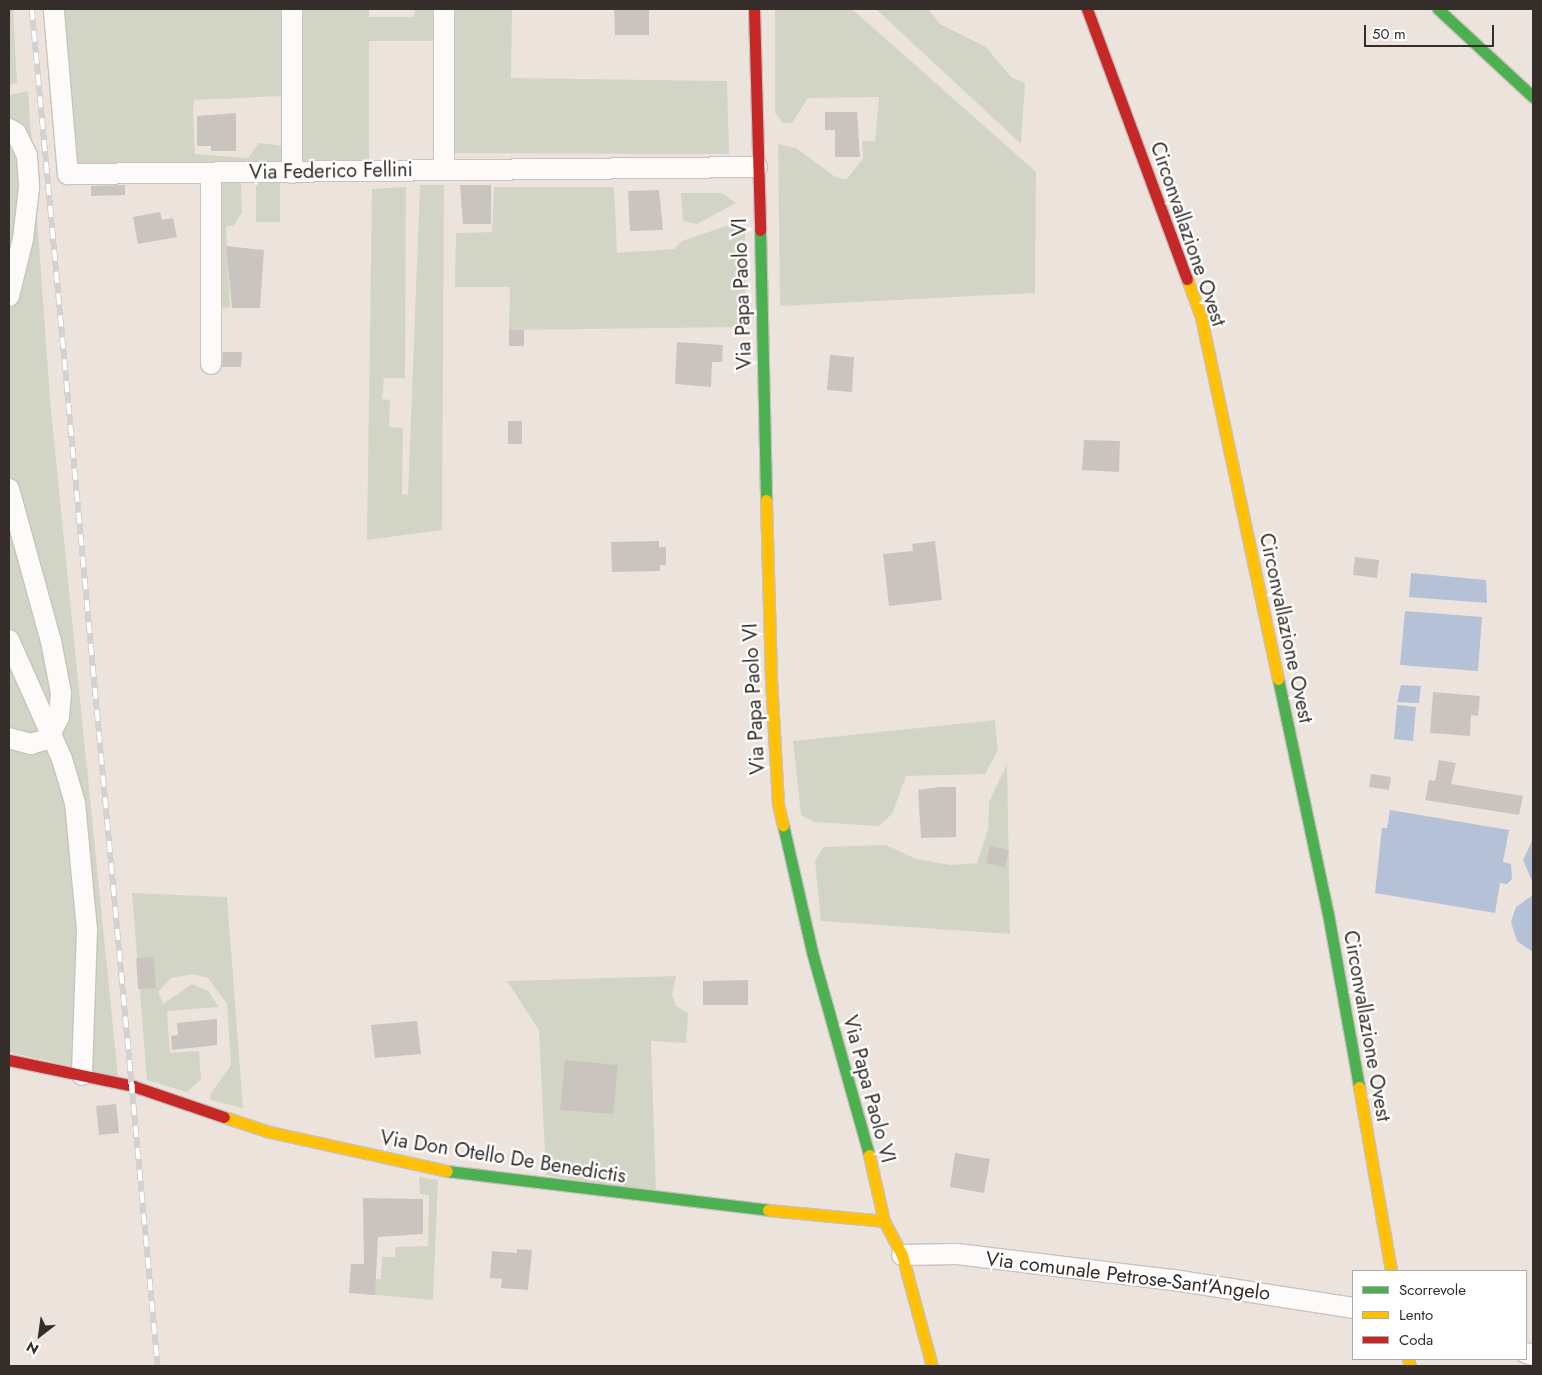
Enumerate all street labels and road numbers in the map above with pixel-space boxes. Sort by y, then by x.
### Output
street label: Circonvallazione Ovest [1145,139,1231,329]
street label: Via Federico Fellini [249,158,413,184]
street label: Via Papa Paolo VI [727,218,757,370]
street label: Circonvallazione Ovest [1254,531,1318,725]
street label: Via Papa Paolo VI [738,623,770,775]
street label: Circonvallazione Ovest [1338,929,1396,1123]
street label: Via Papa Paolo VI [838,1013,900,1165]
street label: Via Don Otello De Benedictis [378,1126,628,1188]
street label: Via comunale Petrose-Sant'Angelo [984,1247,1272,1305]

